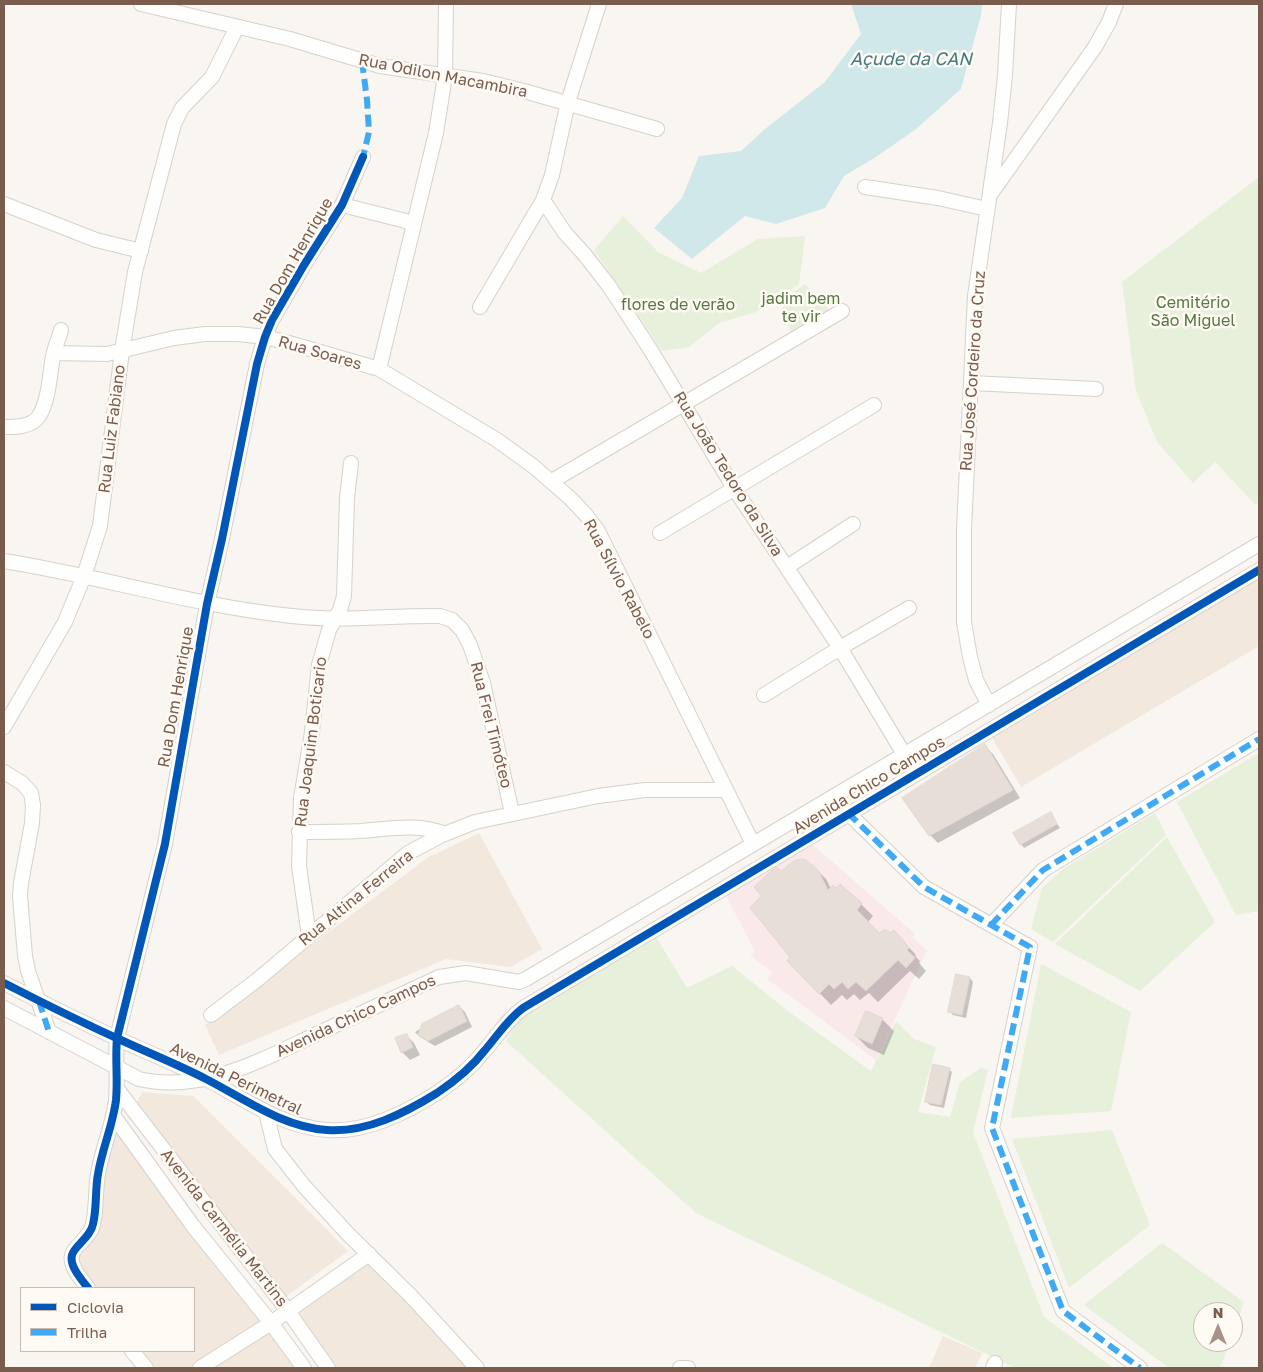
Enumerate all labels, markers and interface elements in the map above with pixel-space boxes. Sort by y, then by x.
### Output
water label: Açude da CAN [850,48,972,70]
street label: Rua Odilon Macambira [357,50,529,102]
street label: Rua Dom Henrique [249,194,337,328]
street label: Rua José Cordeiro da Cruz [956,270,990,472]
park label: jadim bem te vir [762,289,840,327]
park label: Cemitério São Miguel [1151,293,1235,331]
park label: flores de verão [621,295,735,315]
street label: Rua Soares [276,332,364,374]
street label: Rua Luiz Fabiano [95,364,129,494]
street label: Rua João Tedoro da Silva [669,388,787,560]
street label: Rua Sílvio Rabelo [579,516,659,642]
street label: Rua Dom Henrique [154,625,198,769]
street label: Rua Joaquim Boticario [291,656,331,828]
street label: Rua Frei Timóteo [466,660,516,790]
street label: Avenida Chico Campos [789,732,949,838]
street label: Rua Altina Ferreira [295,846,417,950]
street label: Avenida Chico Campos [273,971,439,1061]
street label: Avenida Perimetral [167,1039,305,1119]
street label: Avenida Carmélia Martins [156,1145,292,1311]
legend [20,1287,195,1352]
text: Ciclovia [67,1298,124,1316]
north arrow [1193,1302,1243,1352]
text: N [1213,1304,1223,1321]
text: Trilha [67,1323,107,1341]

